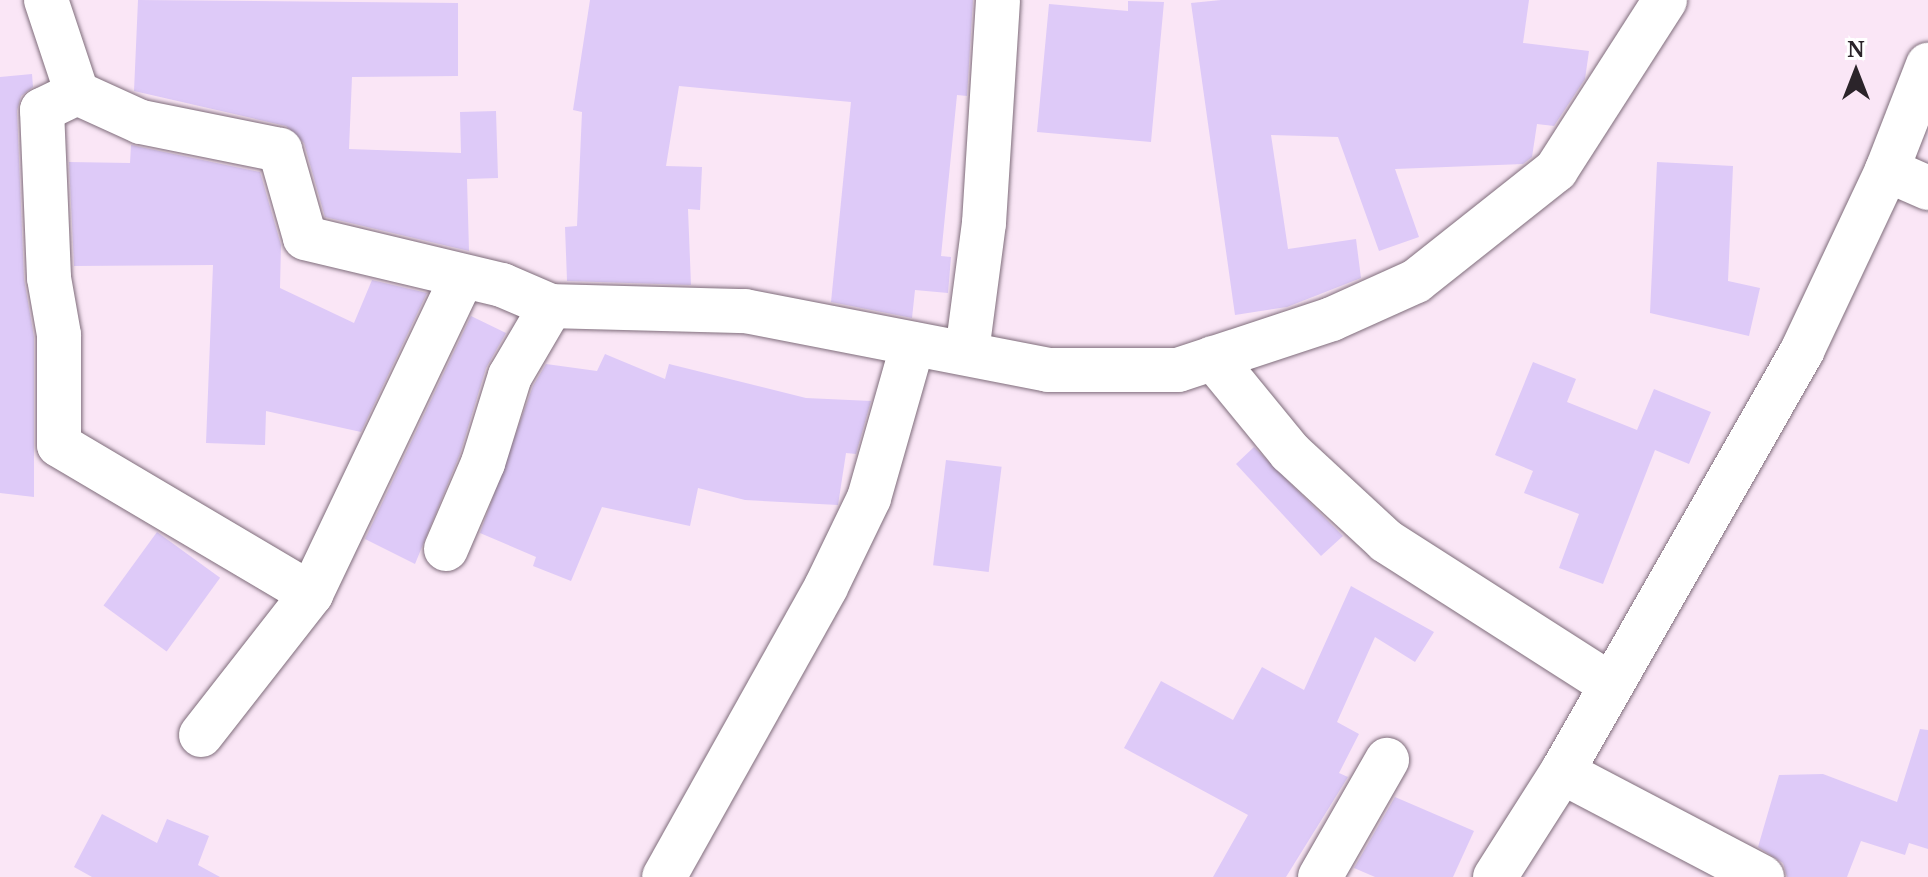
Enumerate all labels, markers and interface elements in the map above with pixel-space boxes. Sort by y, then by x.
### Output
north arrow [1816,32,1896,112]
text: N [1847,33,1865,63]

